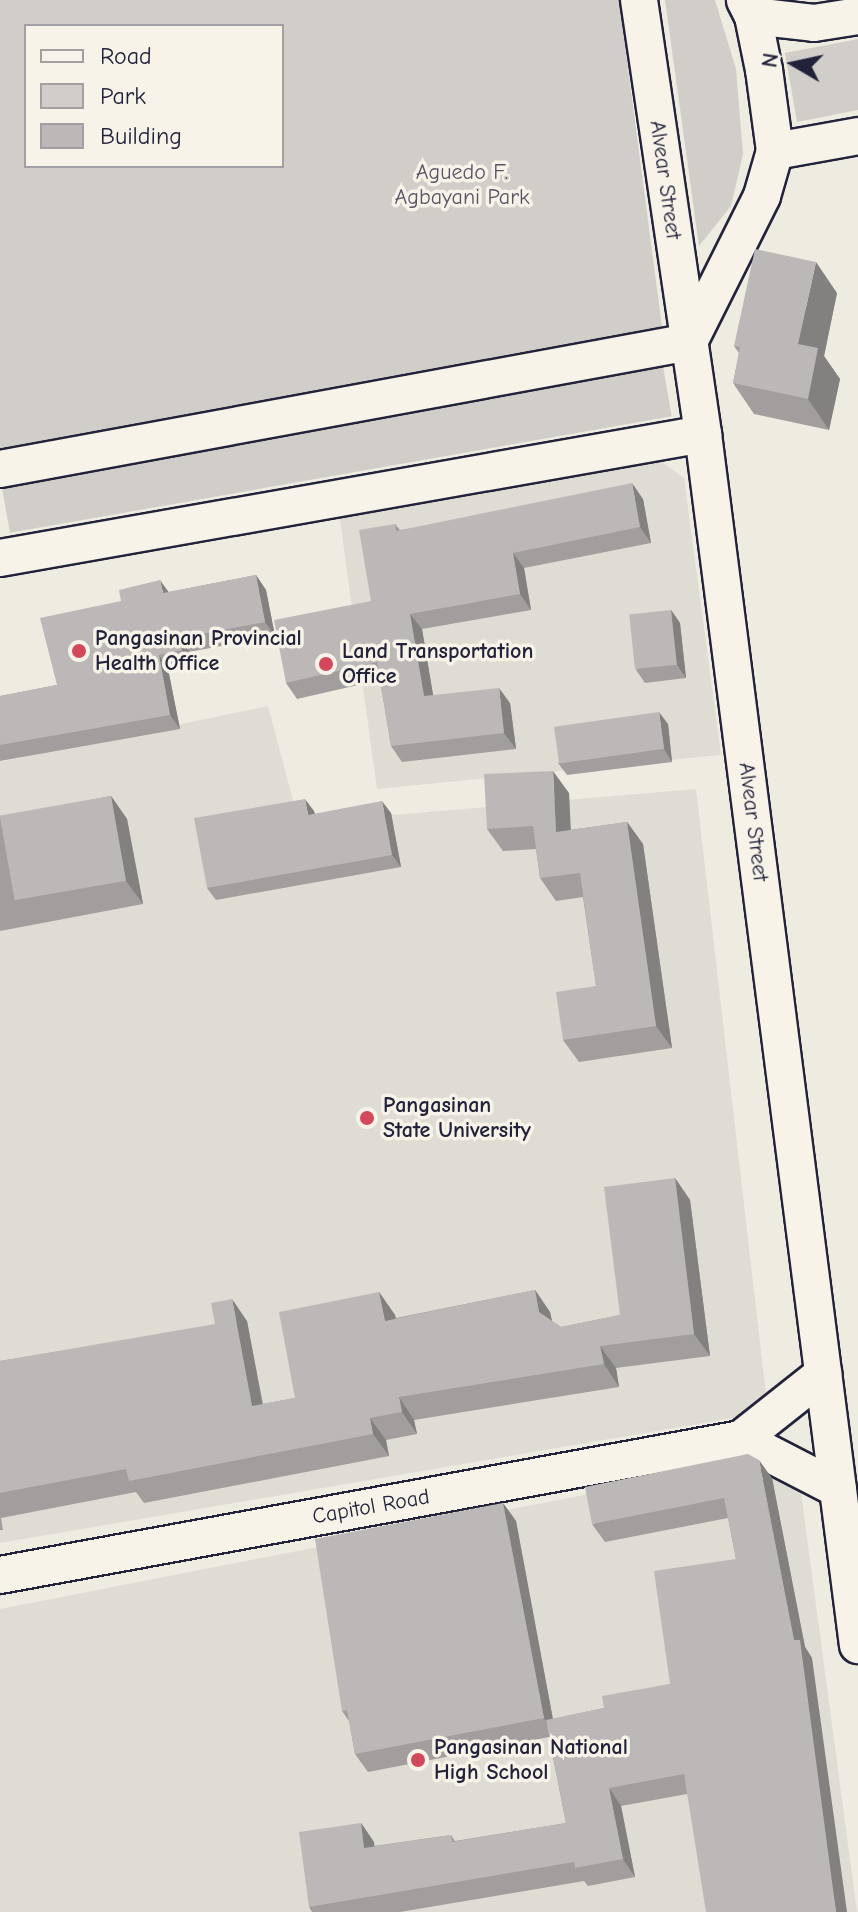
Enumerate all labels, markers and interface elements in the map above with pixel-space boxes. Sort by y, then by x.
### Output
legend [24,24,284,168]
north arrow [754,24,834,104]
text: Road [100,42,152,70]
text: N [756,51,784,69]
text: Park [100,82,146,110]
street label: Alvear Street [644,119,686,241]
text: Building [100,122,182,150]
park label: Aguedo F. Agbayani Park [394,159,530,210]
place label: Pangasinan Provincial Health Office [95,625,302,676]
place label: Land Transportation Office [342,638,533,690]
marker: Pangasinan Provincial Health Office [70,642,88,660]
marker: Land Transportation Office [317,655,335,673]
street label: Alvear Street [733,761,773,883]
place label: Pangasinan State University [383,1092,531,1144]
marker: Pangasinan State University [358,1109,376,1127]
street label: Capitol Road [310,1484,432,1530]
place label: Pangasinan National High School [434,1734,628,1786]
marker: Pangasinan National High School [409,1751,427,1769]

